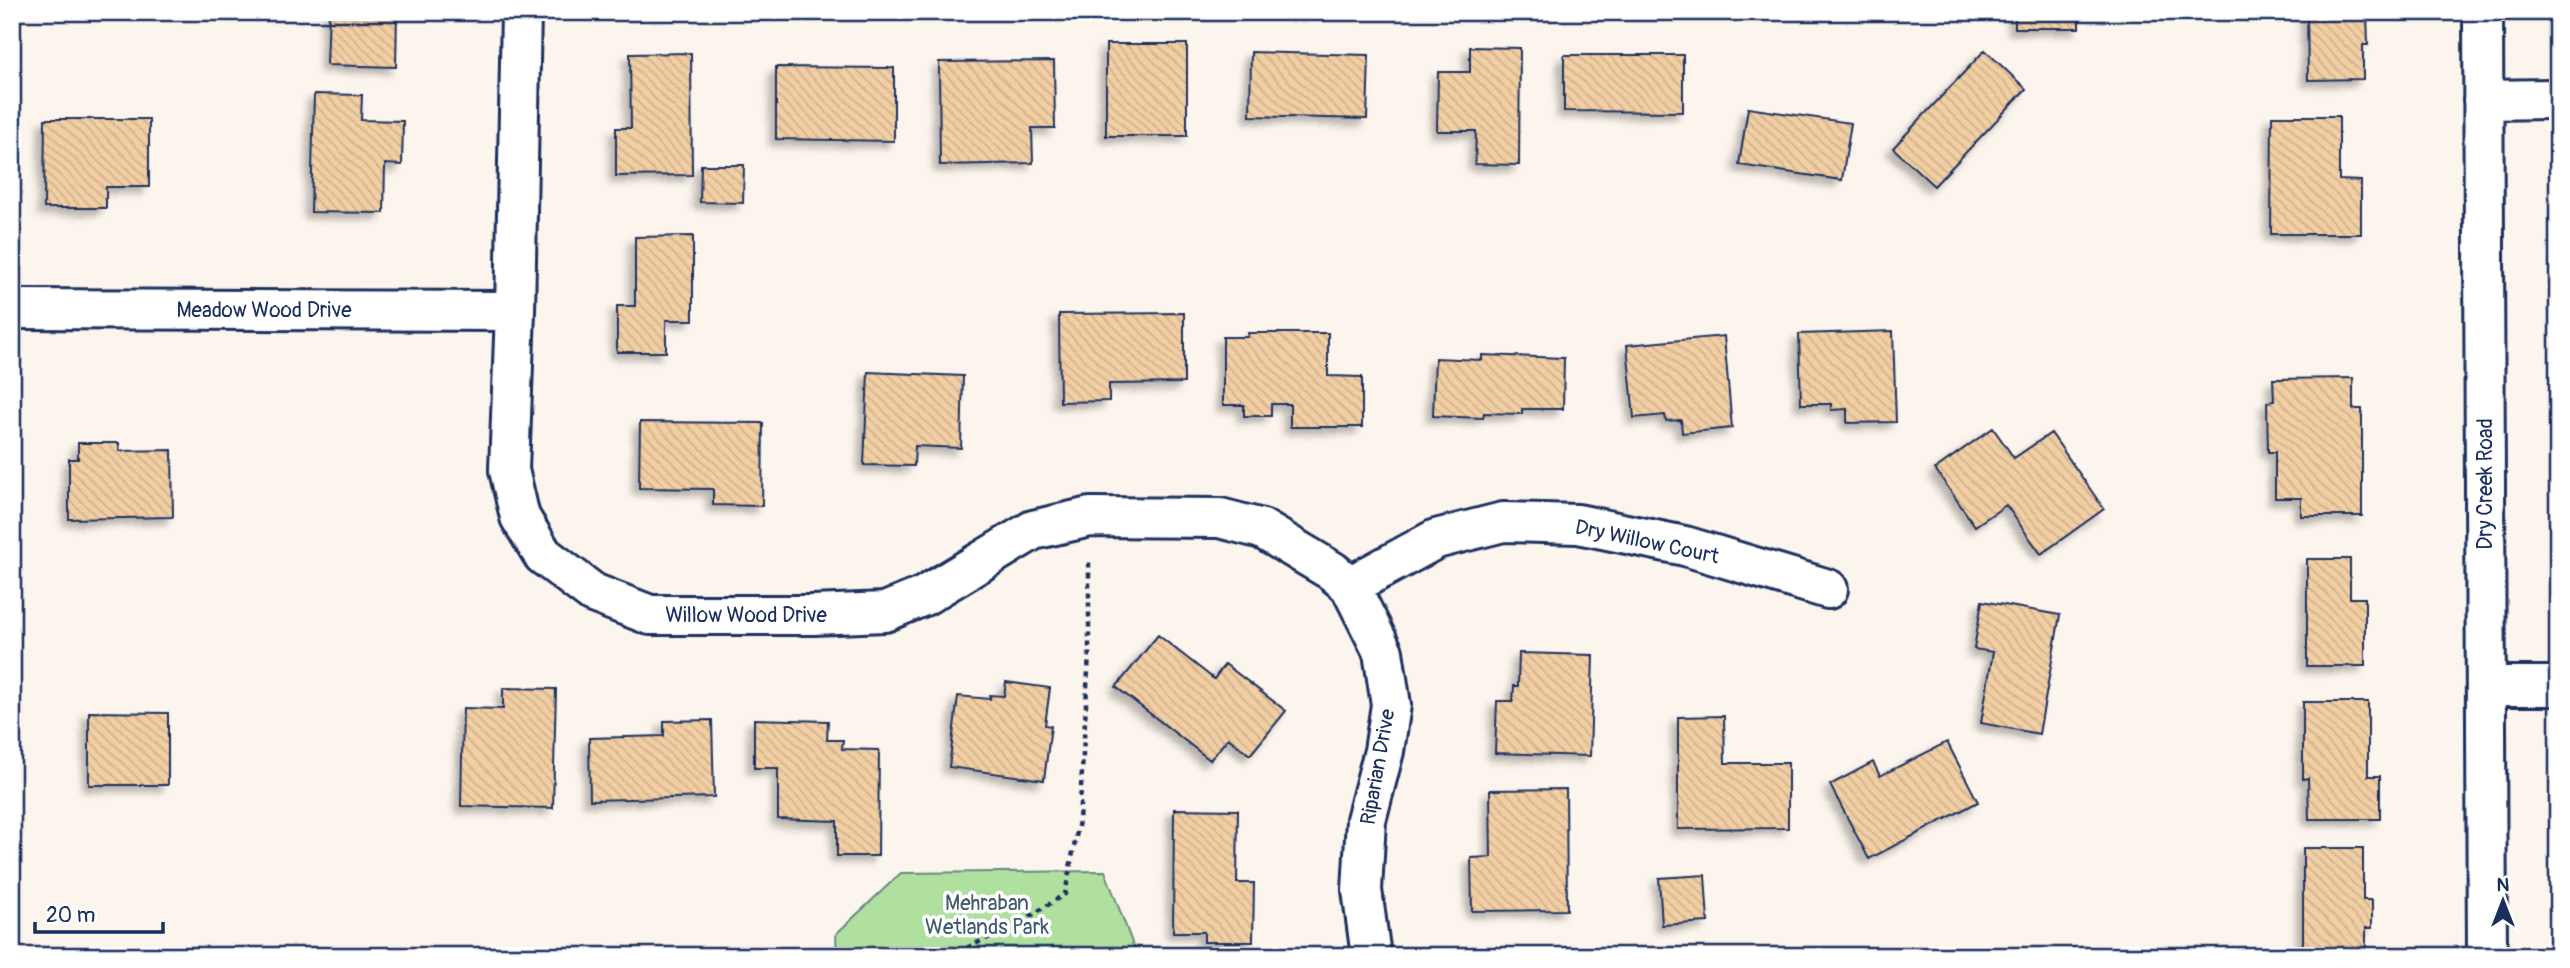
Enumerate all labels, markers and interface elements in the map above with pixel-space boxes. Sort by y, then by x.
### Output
street label: Meadow Wood Drive [176,297,352,324]
street label: Dry Creek Road [2472,418,2499,550]
street label: Dry Willow Court [1573,514,1722,571]
street label: Willow Wood Drive [665,602,827,629]
street label: Riparian Drive [1355,706,1402,827]
north arrow [2468,866,2538,936]
text: N [2497,873,2510,897]
park label: Mehraban Wetlands Park [925,890,1049,941]
scale bar [35,891,163,935]
text: 20 m [46,902,95,929]

